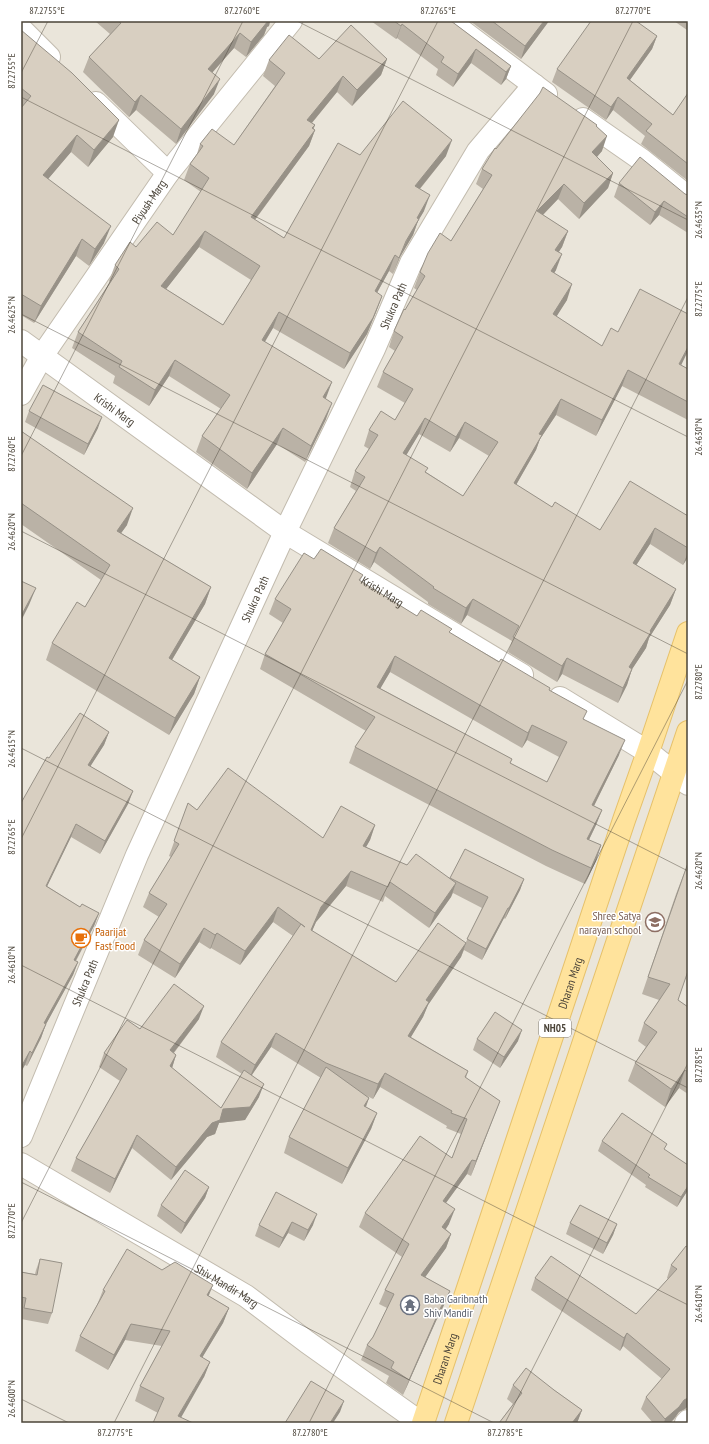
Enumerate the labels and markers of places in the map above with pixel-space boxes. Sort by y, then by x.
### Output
place label: Shree Satya narayan school [579,908,641,937]
school or university icon: Shree Satya narayan school [644,911,666,933]
place label: Paarijat Fast Food [95,924,135,953]
cafe icon: Paarijat Fast Food [70,927,92,949]
place label: Baba Garibnath Shiv Mandir [424,1291,487,1320]
temple icon: Baba Garibnath Shiv Mandir [399,1294,421,1316]

